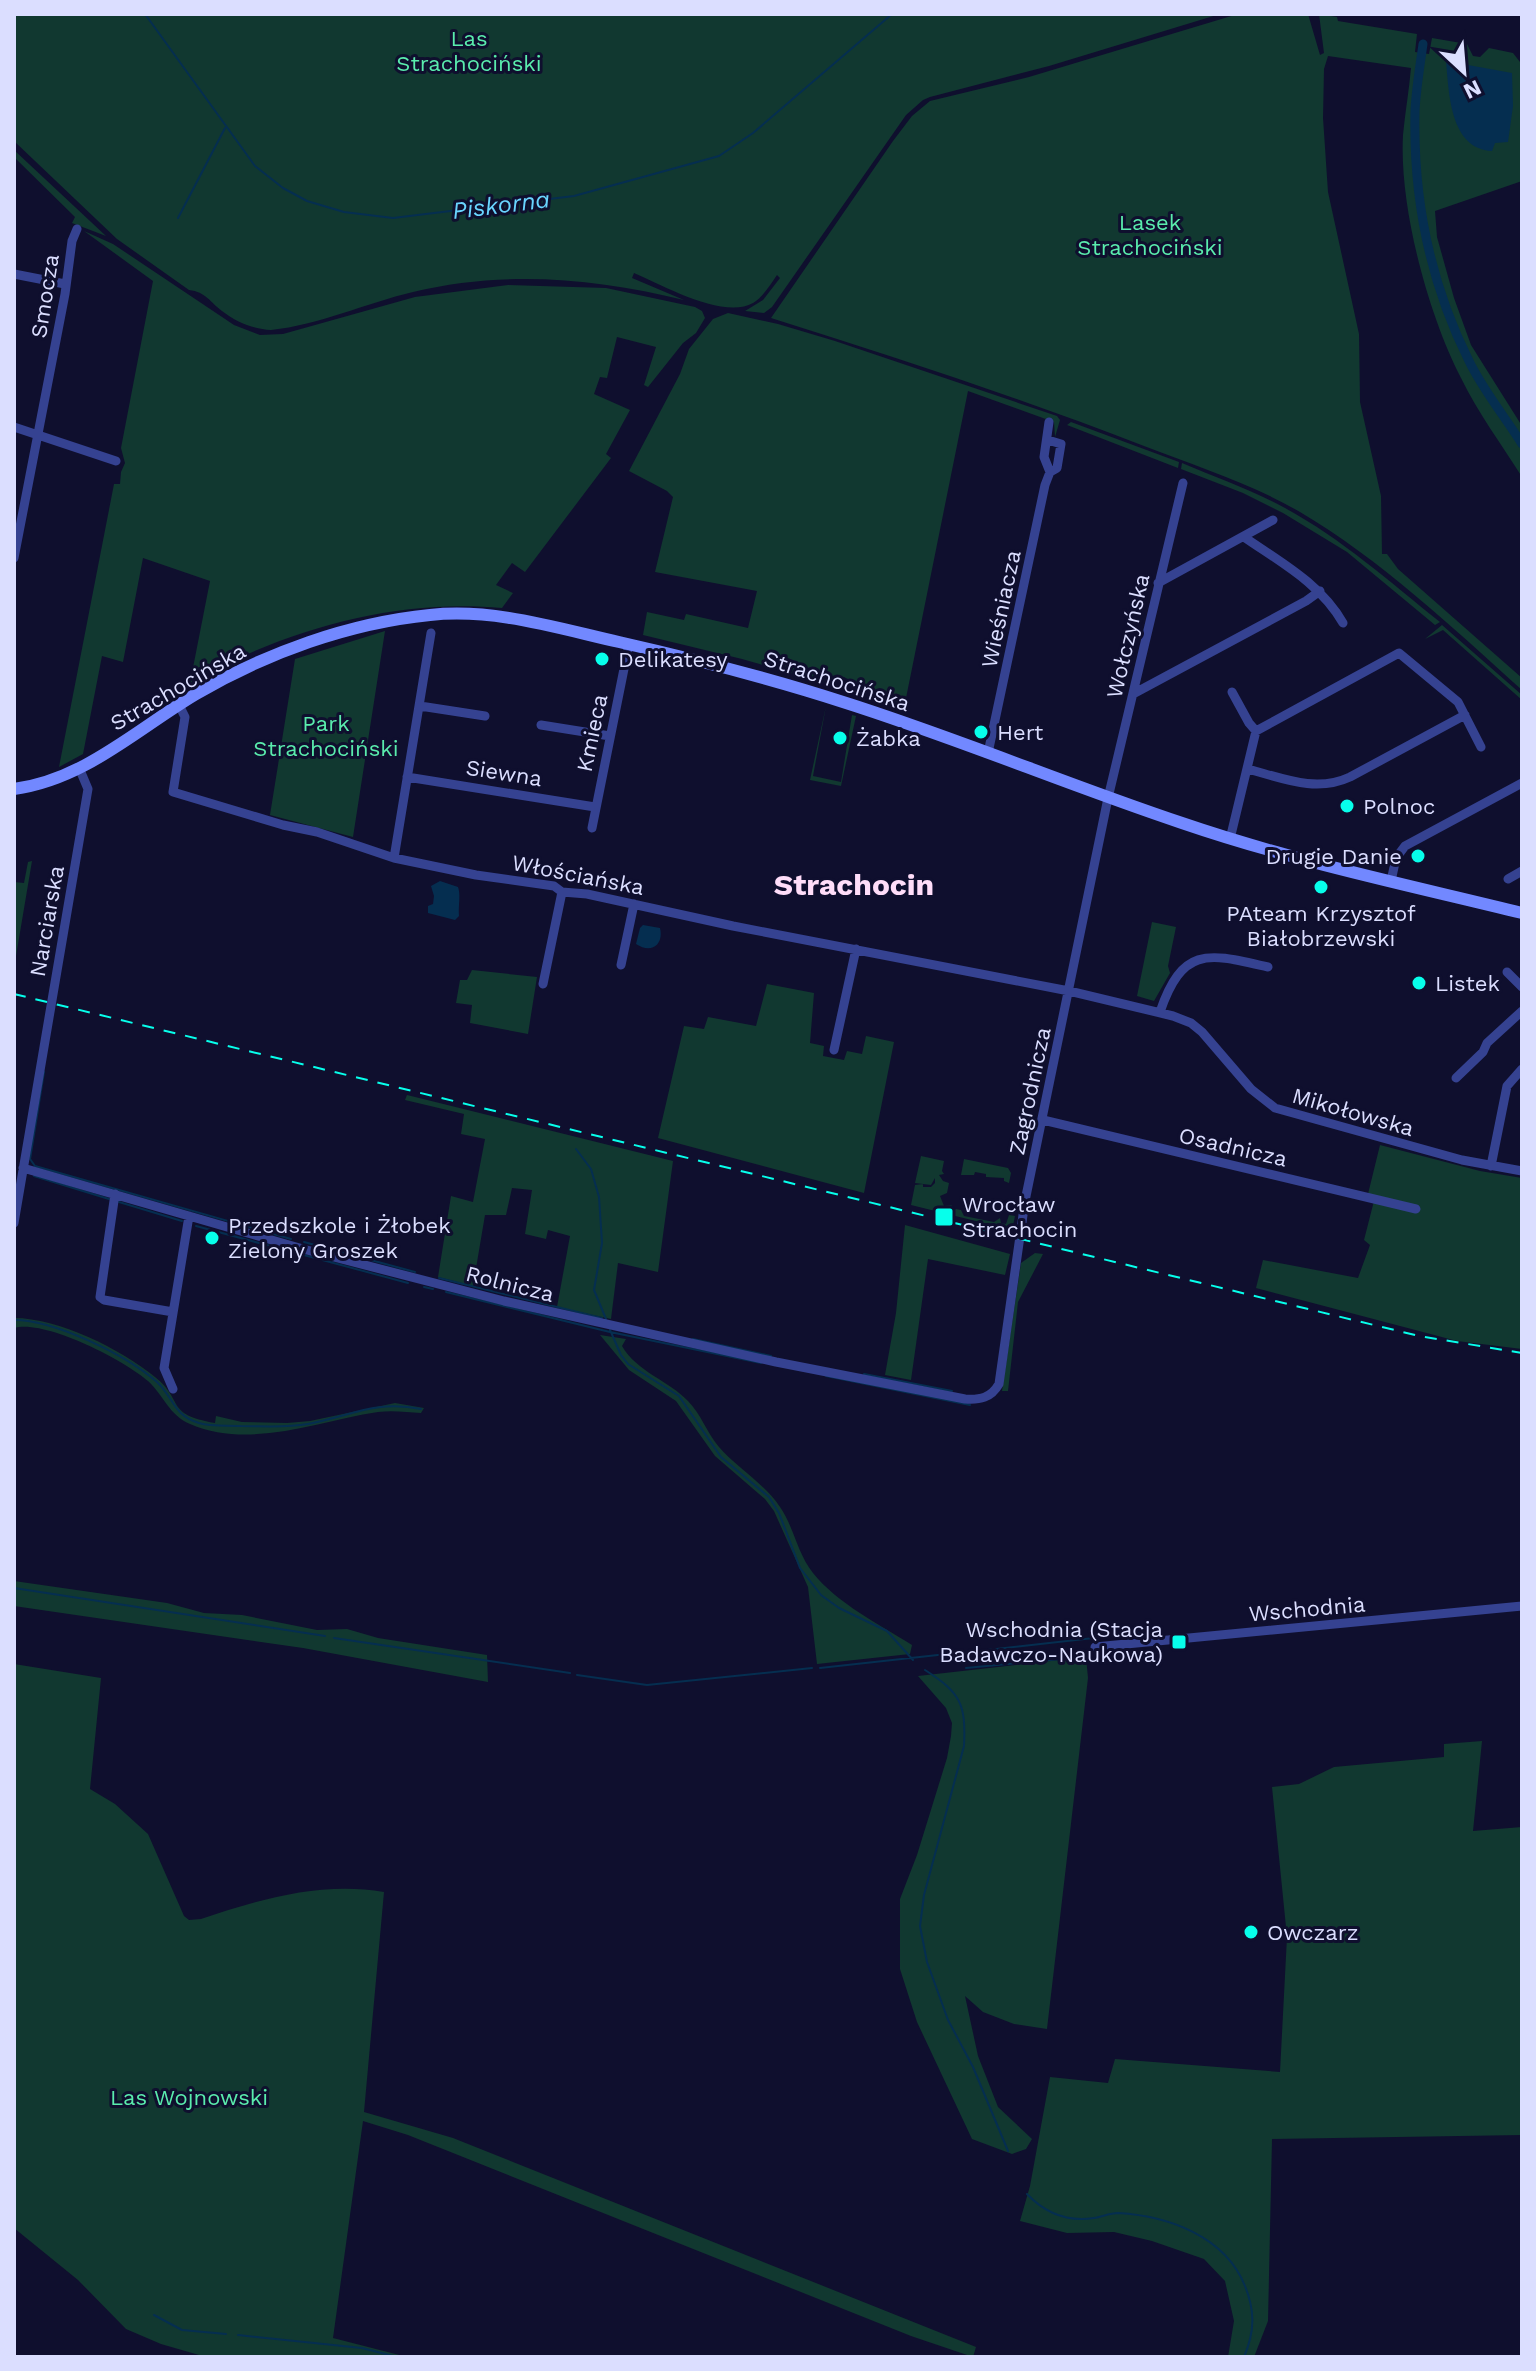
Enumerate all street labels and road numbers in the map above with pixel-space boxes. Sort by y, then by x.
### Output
street label: Smocza [26,252,64,340]
street label: Wieśniacza [976,548,1026,670]
street label: Wołczyńska [1102,571,1154,701]
street label: Strachocińska [106,638,250,736]
street label: Strachocińska [761,646,913,716]
street label: Kmieca [572,692,612,774]
street label: Siewna [464,755,544,791]
street label: Włościańska [510,850,646,900]
street label: Narciarska [25,863,69,979]
street label: Zagrodnicza [1004,1025,1056,1157]
street label: Mikołowska [1289,1083,1417,1141]
street label: Osadnicza [1176,1122,1290,1172]
street label: Rolnicza [463,1261,557,1307]
street label: Wschodnia [1248,1591,1366,1627]

